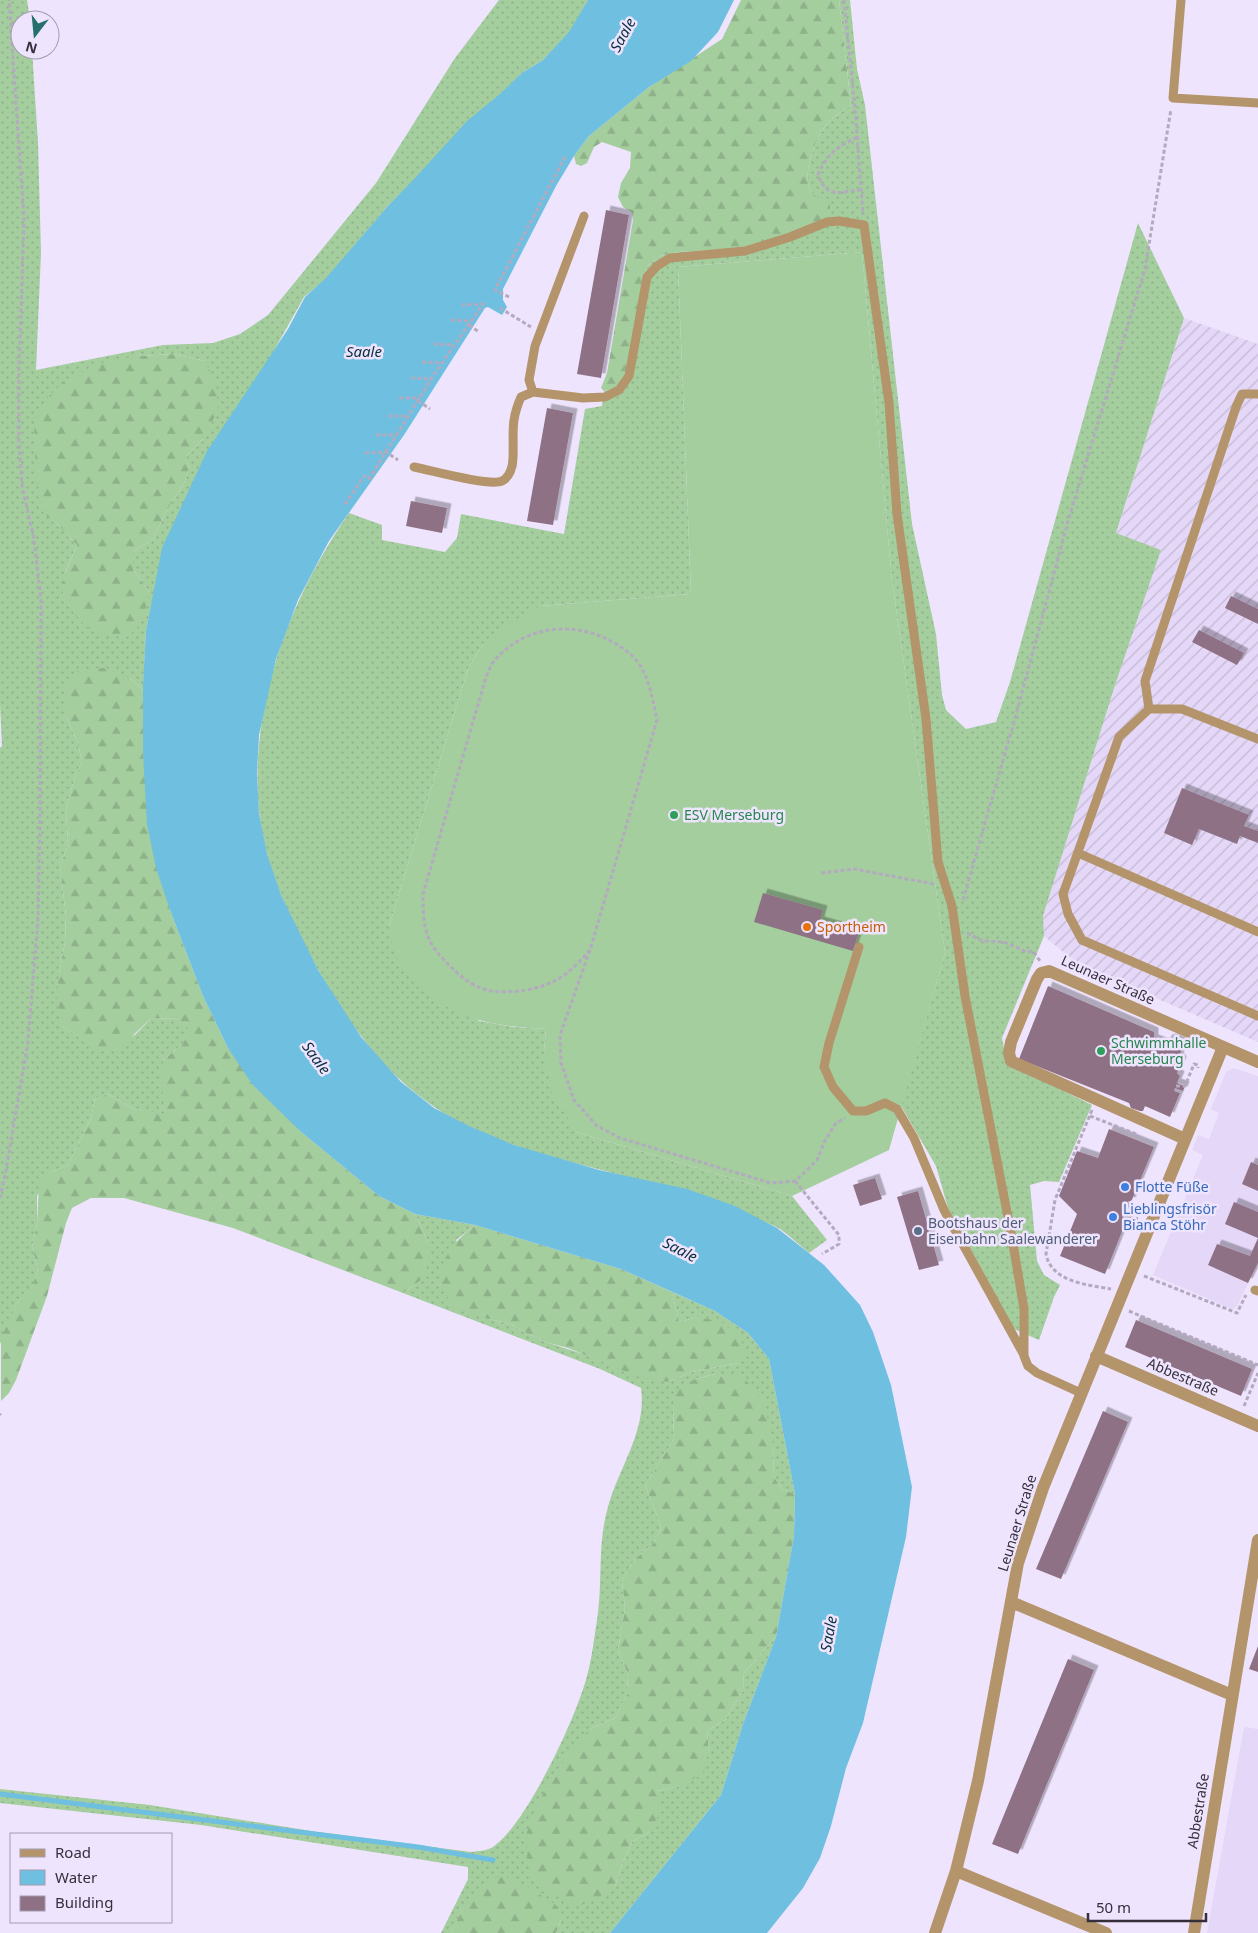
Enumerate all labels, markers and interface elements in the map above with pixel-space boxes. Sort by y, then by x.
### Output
north arrow [10,10,60,60]
water label: Saale [605,13,640,55]
text: N [23,37,39,59]
water label: Saale [346,341,382,361]
place label: ESV Merseburg [684,805,784,824]
marker: ESV Merseburg [668,809,680,821]
place label: Sportheim [817,917,886,936]
marker: Sportheim [801,921,813,933]
street label: Leunaer Straße [1058,950,1158,1009]
place label: Schwimmhalle Merseburg [1111,1033,1207,1068]
water label: Saale [298,1037,336,1078]
marker: Schwimmhalle Merseburg [1095,1045,1107,1057]
place label: Flotte Füße [1135,1177,1209,1196]
marker: Flotte Füße [1119,1181,1131,1193]
place label: Lieblingsfrisör Bianca Stöhr [1123,1199,1217,1234]
marker: Lieblingsfrisör Bianca Stöhr [1107,1211,1119,1223]
place label: Bootshaus der Eisenbahn Saalewanderer [928,1213,1098,1248]
marker: Bootshaus der Eisenbahn Saalewanderer [912,1225,924,1237]
water label: Saale [660,1232,701,1266]
street label: Abbestraße [1145,1353,1222,1400]
street label: Leunaer Straße [993,1472,1040,1574]
water label: Saale [815,1614,841,1653]
street label: Abbestraße [1182,1772,1213,1850]
legend [10,1833,172,1923]
text: Road [55,1842,91,1862]
text: Water [55,1867,97,1887]
scale bar [1088,1890,1206,1922]
text: Building [55,1892,113,1912]
text: 50 m [1096,1897,1131,1917]

